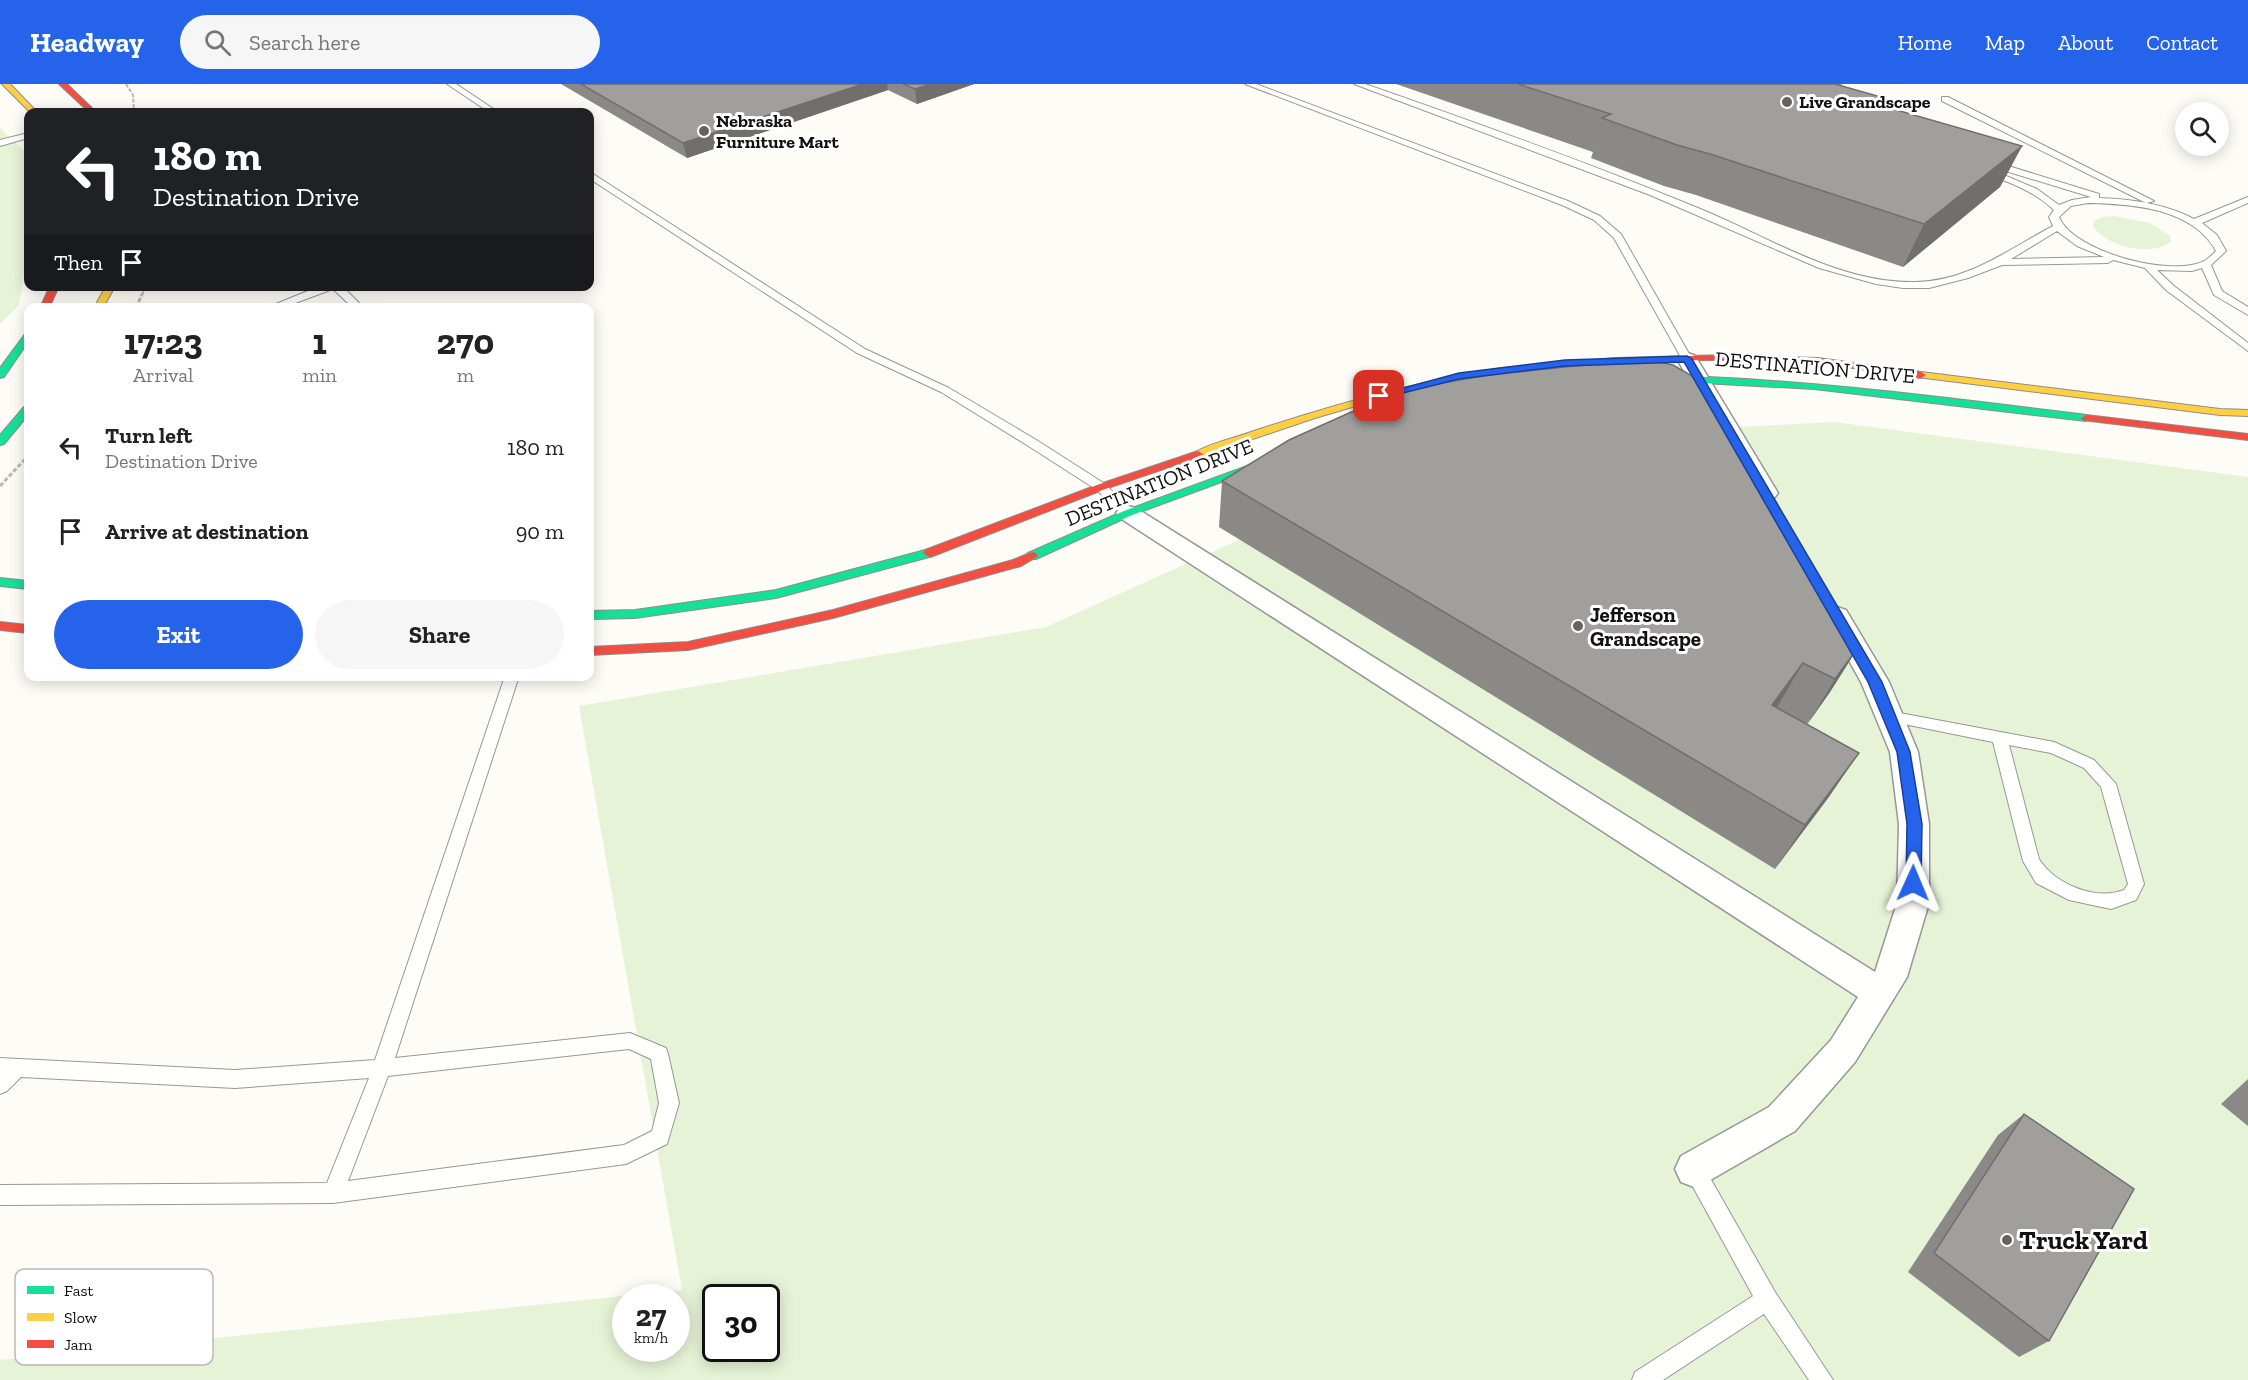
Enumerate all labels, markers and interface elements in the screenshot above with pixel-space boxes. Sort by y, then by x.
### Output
search box [180,15,600,69]
text: Headway [30,26,144,59]
icon: search [201,26,234,59]
text: Search here [249,29,360,56]
text: Home [1898,30,1952,55]
text: Map [1985,30,2025,55]
text: About [2058,30,2113,55]
text: Contact [2146,30,2218,55]
place label: Live Grandscape [1799,91,1931,113]
marker: Live Grandscape [1780,95,1794,109]
map controls [2175,102,2229,156]
button: search [2175,102,2229,156]
place label: Nebraska Furniture Mart [716,110,840,153]
marker: Nebraska Furniture Mart [697,124,711,138]
text: 180 m [153,130,261,181]
icon: left [54,132,132,210]
text: Destination Drive [153,181,359,213]
icon: arrive [115,246,148,279]
text: Then [54,249,103,276]
text: 17:23 [124,320,203,363]
text: 1 [312,320,327,363]
text: 270 [436,320,494,363]
street label: DESTINATION DRIVE [1714,346,1916,388]
text: Arrival [133,363,193,387]
text: min [302,363,337,387]
text: m [457,363,474,387]
pin [1353,370,1404,421]
icon: arrive [1362,379,1395,412]
text: Turn left [105,422,192,449]
icon: left [54,431,87,464]
street label: DESTINATION DRIVE [1061,433,1257,531]
text: 180 m [507,434,564,461]
text: Destination Drive [105,449,258,473]
icon: arrive [54,515,87,548]
text: Arrive at destination [105,518,308,545]
text: 90 m [516,518,564,545]
button: Exit [54,600,303,669]
button: Share [315,600,564,669]
place label: Jefferson Grandscape [1590,602,1701,651]
marker: Jefferson Grandscape [1571,619,1585,633]
position arrow [1881,851,1945,915]
place label: Truck Yard [2019,1224,2148,1256]
marker: Truck Yard [2000,1233,2014,1247]
legend [15,1269,213,1365]
text: Fast [64,1281,93,1300]
speed limit sign: 30 [702,1284,780,1362]
text: 27 [636,1298,666,1334]
text: Slow [64,1308,98,1327]
text: km/h [634,1329,668,1347]
text: Jam [64,1335,93,1354]

